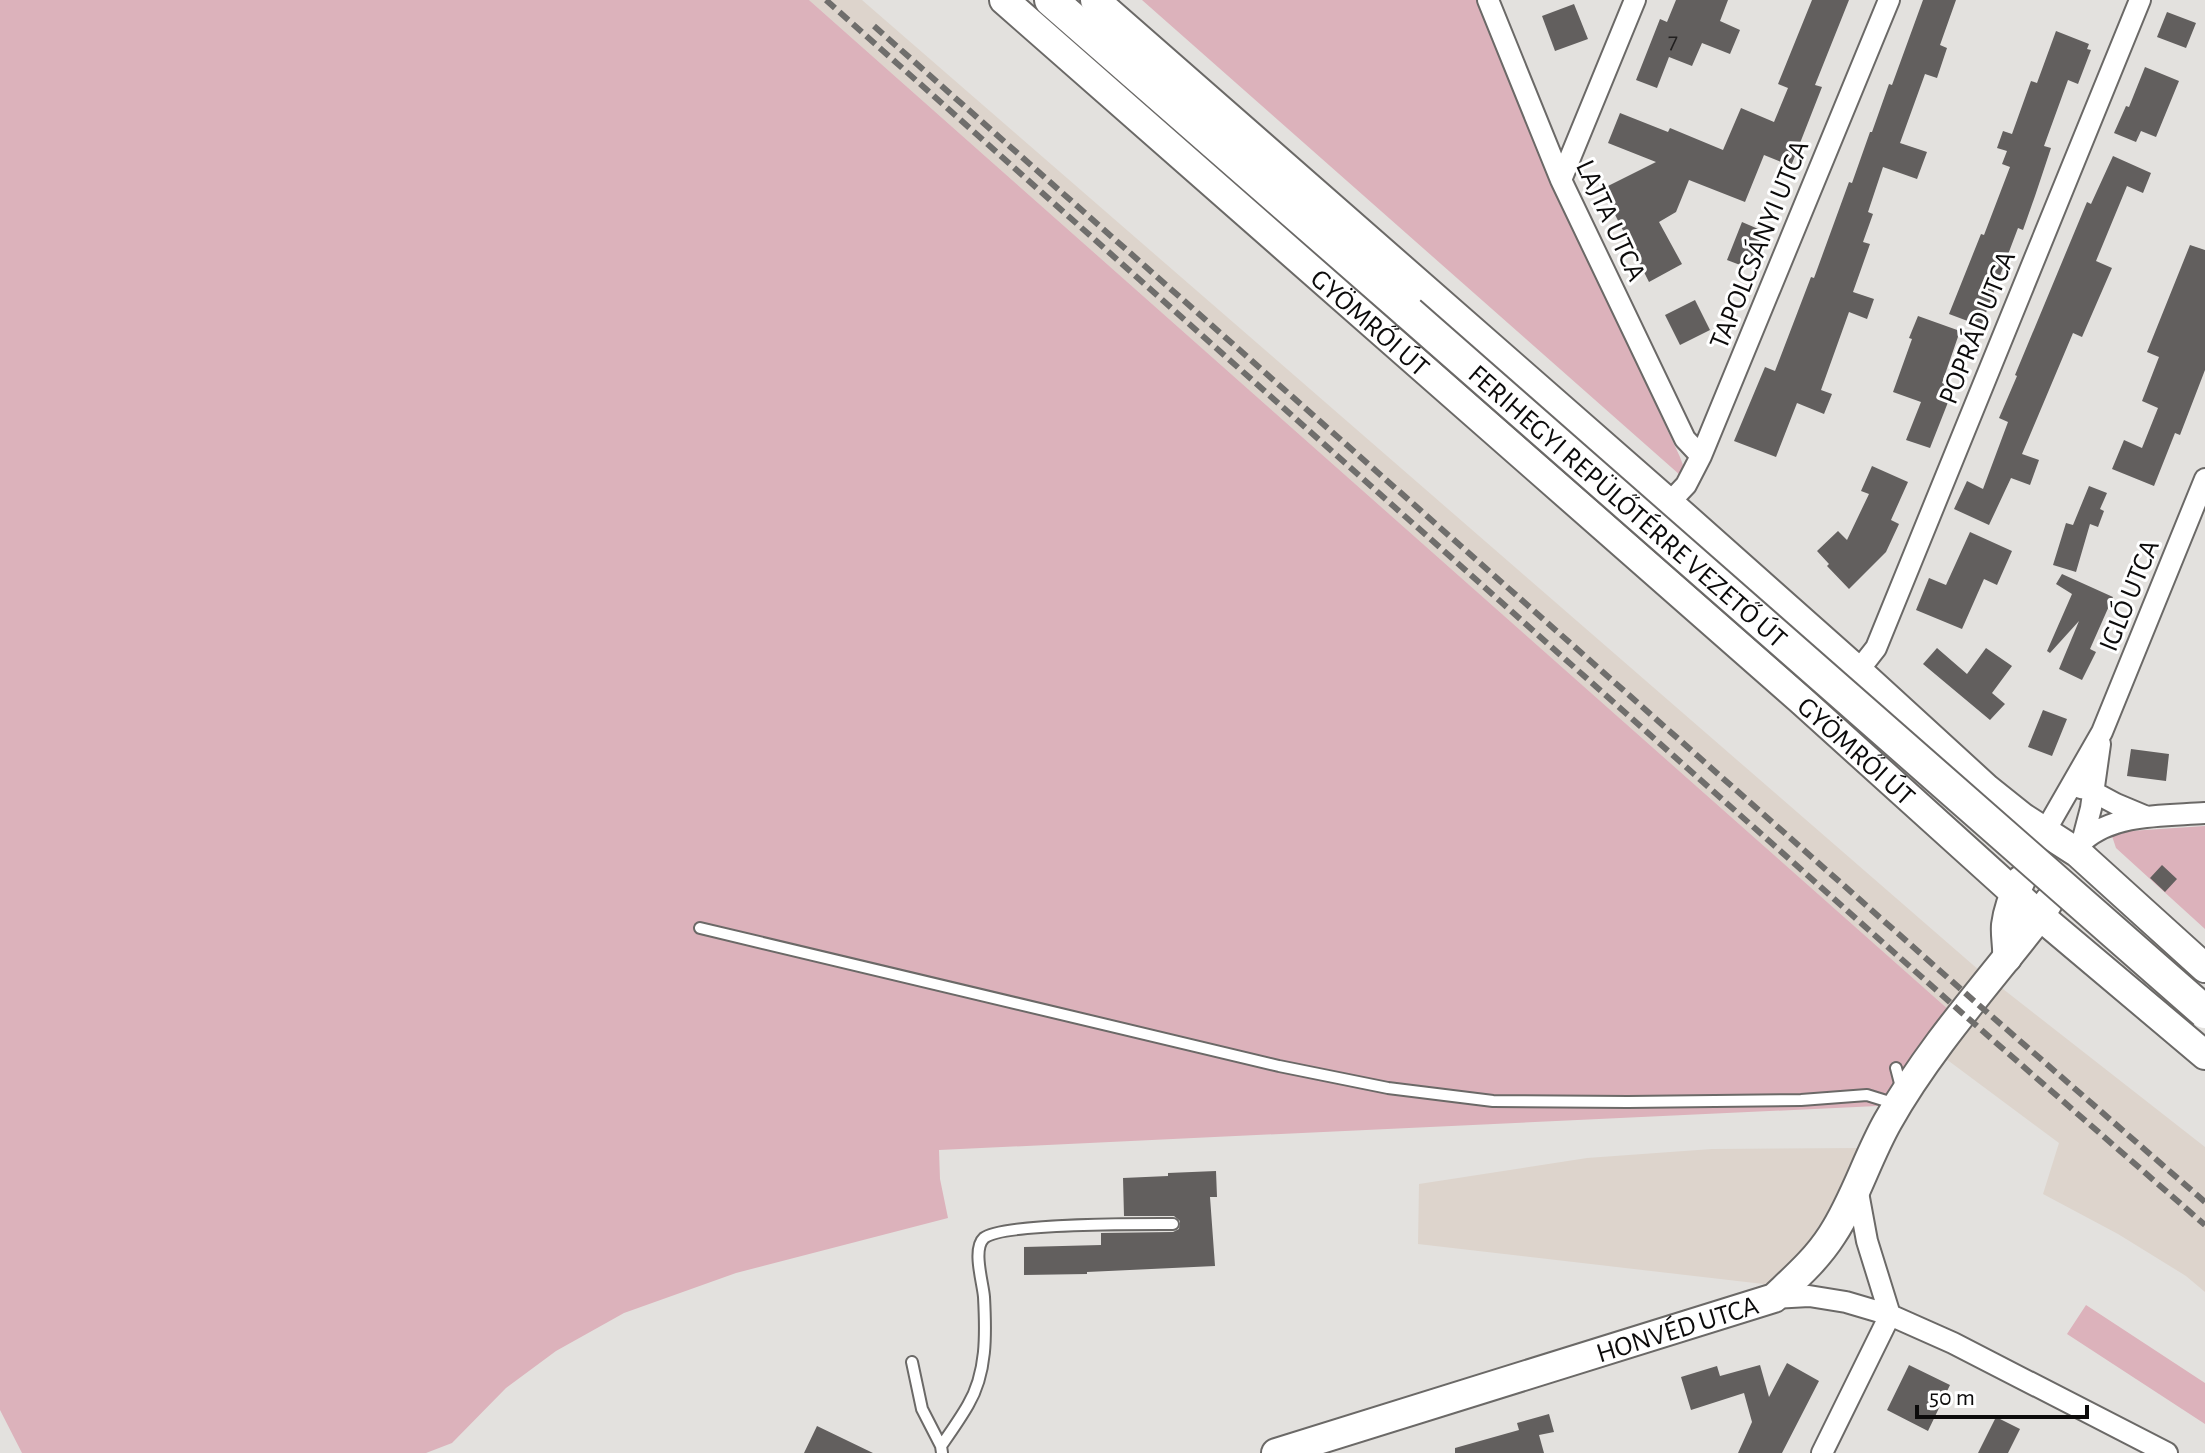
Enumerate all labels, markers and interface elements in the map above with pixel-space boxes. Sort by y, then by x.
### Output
house number: 7 [1668,29,1678,53]
street label: TAPOLCSÁNYI UTCA [1702,135,1814,353]
street label: LAJTA UTCA [1570,156,1650,286]
street label: POPRÁD UTCA [1932,246,2021,408]
street label: GYÖMRŐI ÚT [1305,265,1434,383]
street label: FERIHEGYI REPÜLŐTÉRRE VEZETŐ ÚT [1462,360,1792,654]
street label: IGLÓ UTCA [2092,535,2165,656]
street label: GYÖMRŐI ÚT [1792,692,1920,812]
street label: HONVÉD UTCA [1593,1292,1762,1368]
scale bar [1917,1369,2087,1419]
text: 50 m [1929,1386,1975,1410]

